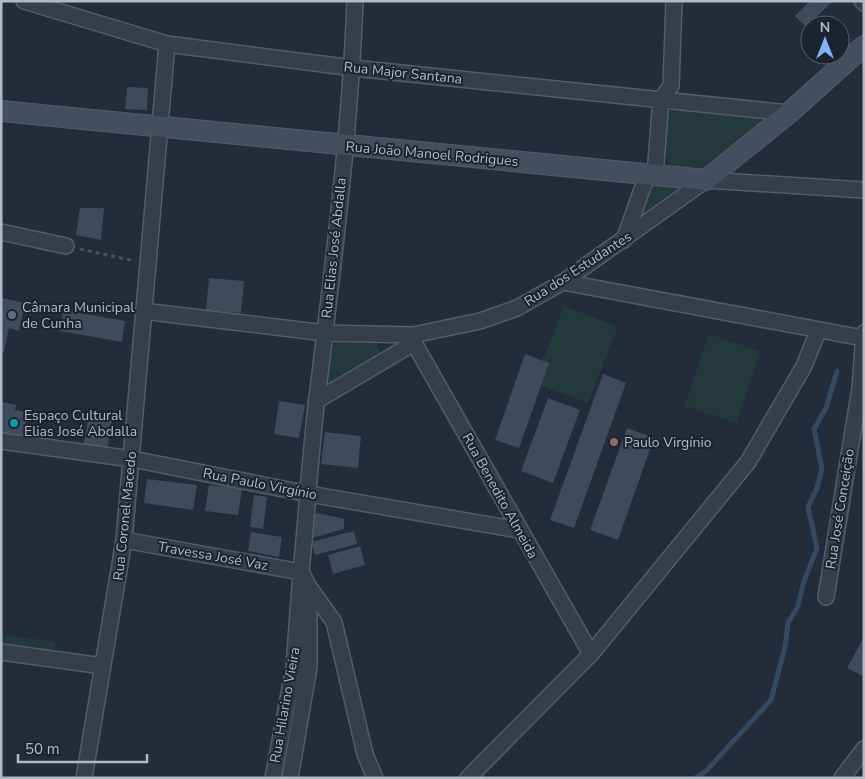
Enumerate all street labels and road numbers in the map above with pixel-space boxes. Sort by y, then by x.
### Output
street label: Rua Major Santana [343,57,463,89]
street label: Rua João Manoel Rodrigues [345,137,519,171]
street label: Rua Elias José Abdalla [317,177,351,319]
street label: Rua dos Estudantes [521,227,636,311]
street label: Rua Benedito Almeida [458,430,542,562]
street label: Rua José Conceição [821,447,859,571]
street label: Rua Coronel Macedo [109,450,141,582]
street label: Rua Paulo Virgínio [201,464,319,504]
street label: Travessa José Vaz [156,537,270,575]
street label: Rua Hilarino Vieira [265,646,305,764]

